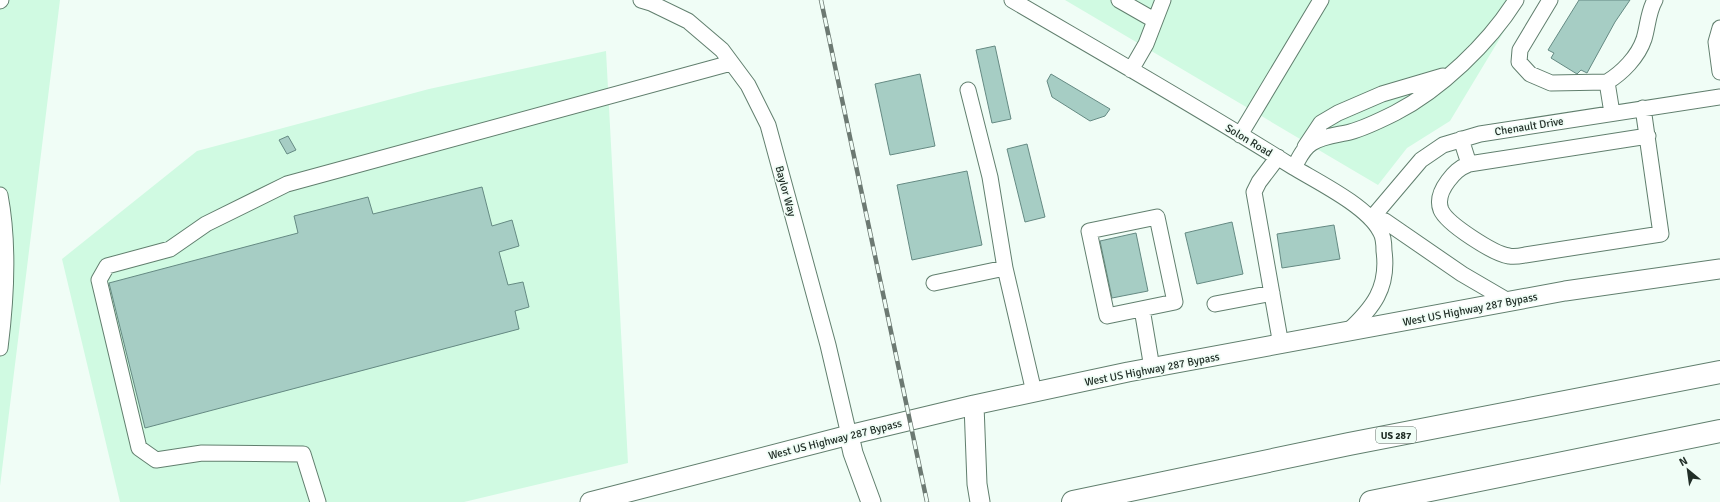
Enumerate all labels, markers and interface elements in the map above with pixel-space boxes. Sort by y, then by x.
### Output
street label: Chenault Drive [1494,115,1564,138]
street label: Solon Road [1223,121,1275,160]
street label: Baylor Way [772,164,799,219]
street label: West US Highway 287 Bypass [1402,290,1539,329]
street label: West US Highway 287 Bypass [1084,350,1221,389]
street label: West US Highway 287 Bypass [767,417,903,462]
road number: US 287 [1376,427,1416,443]
north arrow [1668,450,1708,490]
text: N [1677,454,1690,469]

